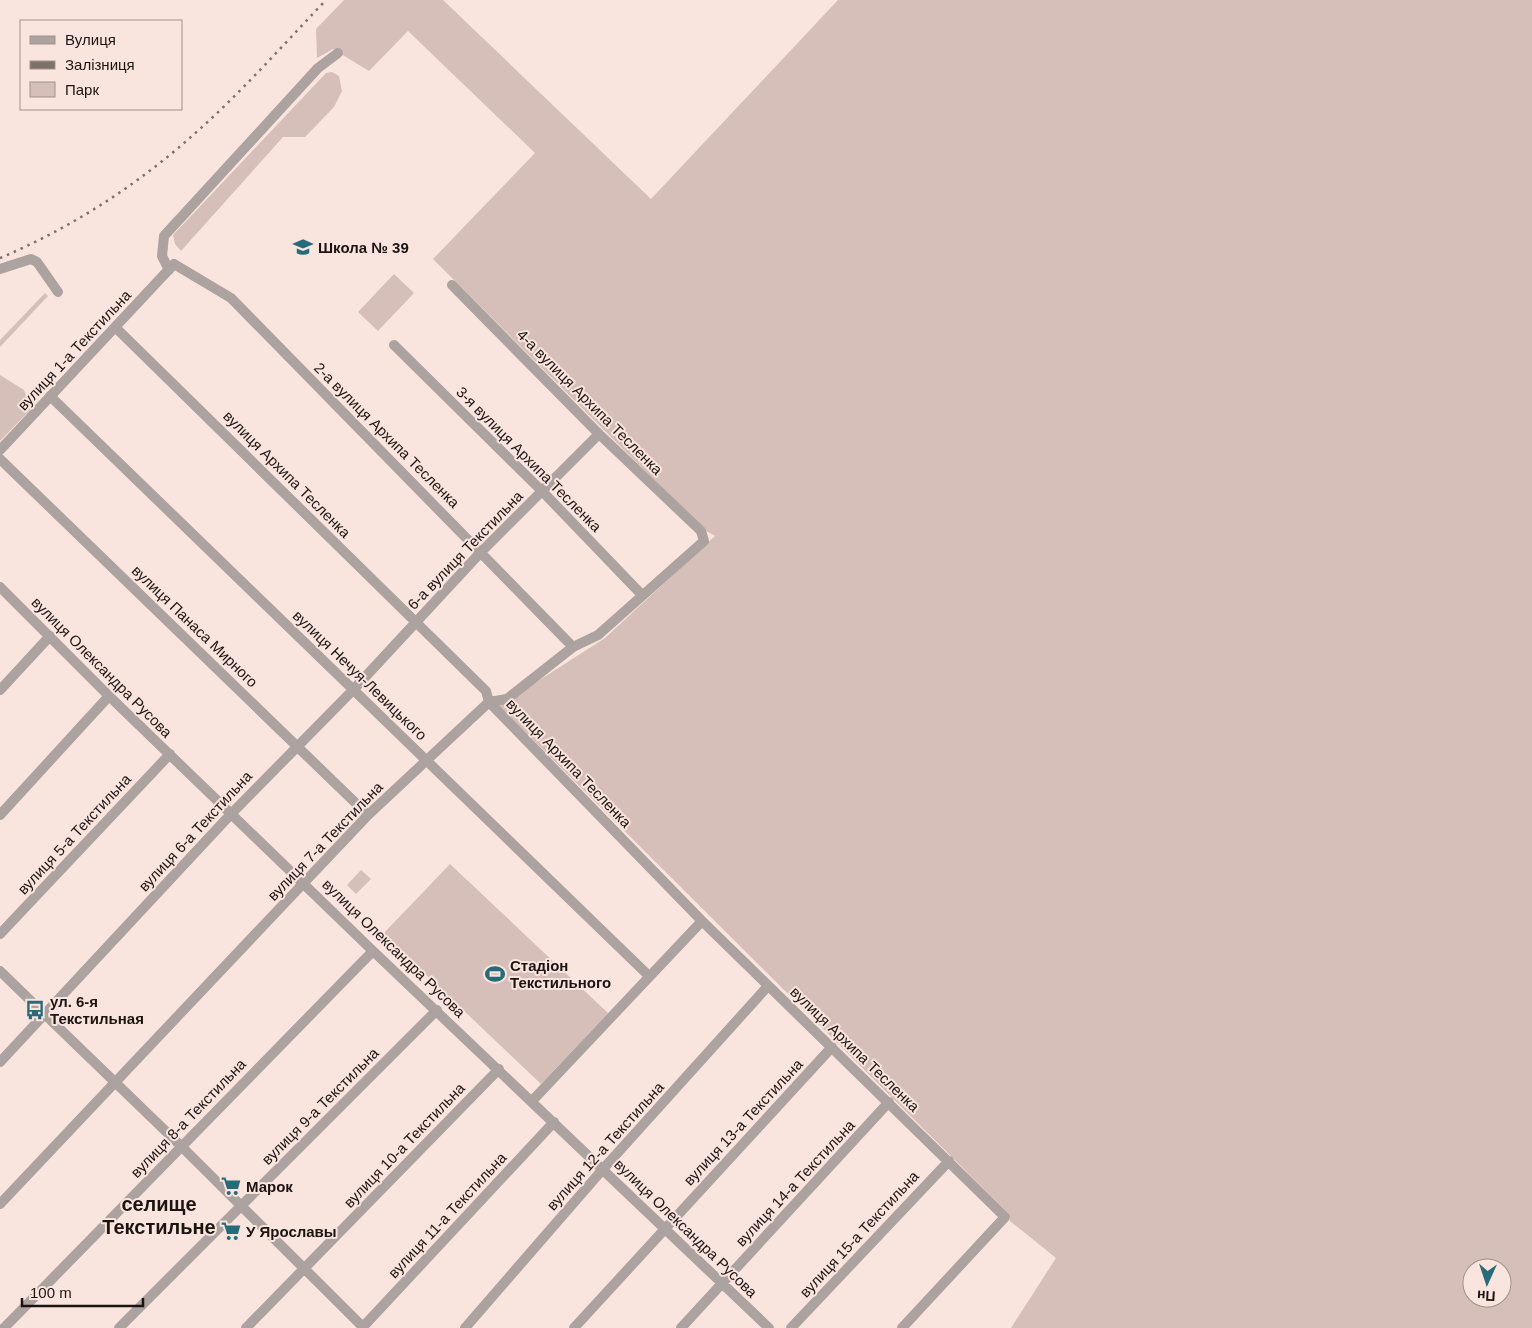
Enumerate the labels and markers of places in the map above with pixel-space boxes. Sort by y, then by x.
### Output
school or university icon: Школа № 39 [292,236,314,258]
place label: Школа № 39 [318,239,409,256]
place label: Стадіон Текстильного [510,957,611,991]
sports icon: Стадіон Текстильного [484,963,506,985]
place label: ул. 6-я Текстильная [50,993,144,1027]
bus stop icon: ул. 6-я Текстильная [24,999,46,1021]
supermarket icon: Марок [220,1175,242,1197]
place label: Марок [246,1178,293,1195]
supermarket icon: У Ярославы [220,1220,242,1242]
place label: У Ярославы [246,1223,337,1240]

